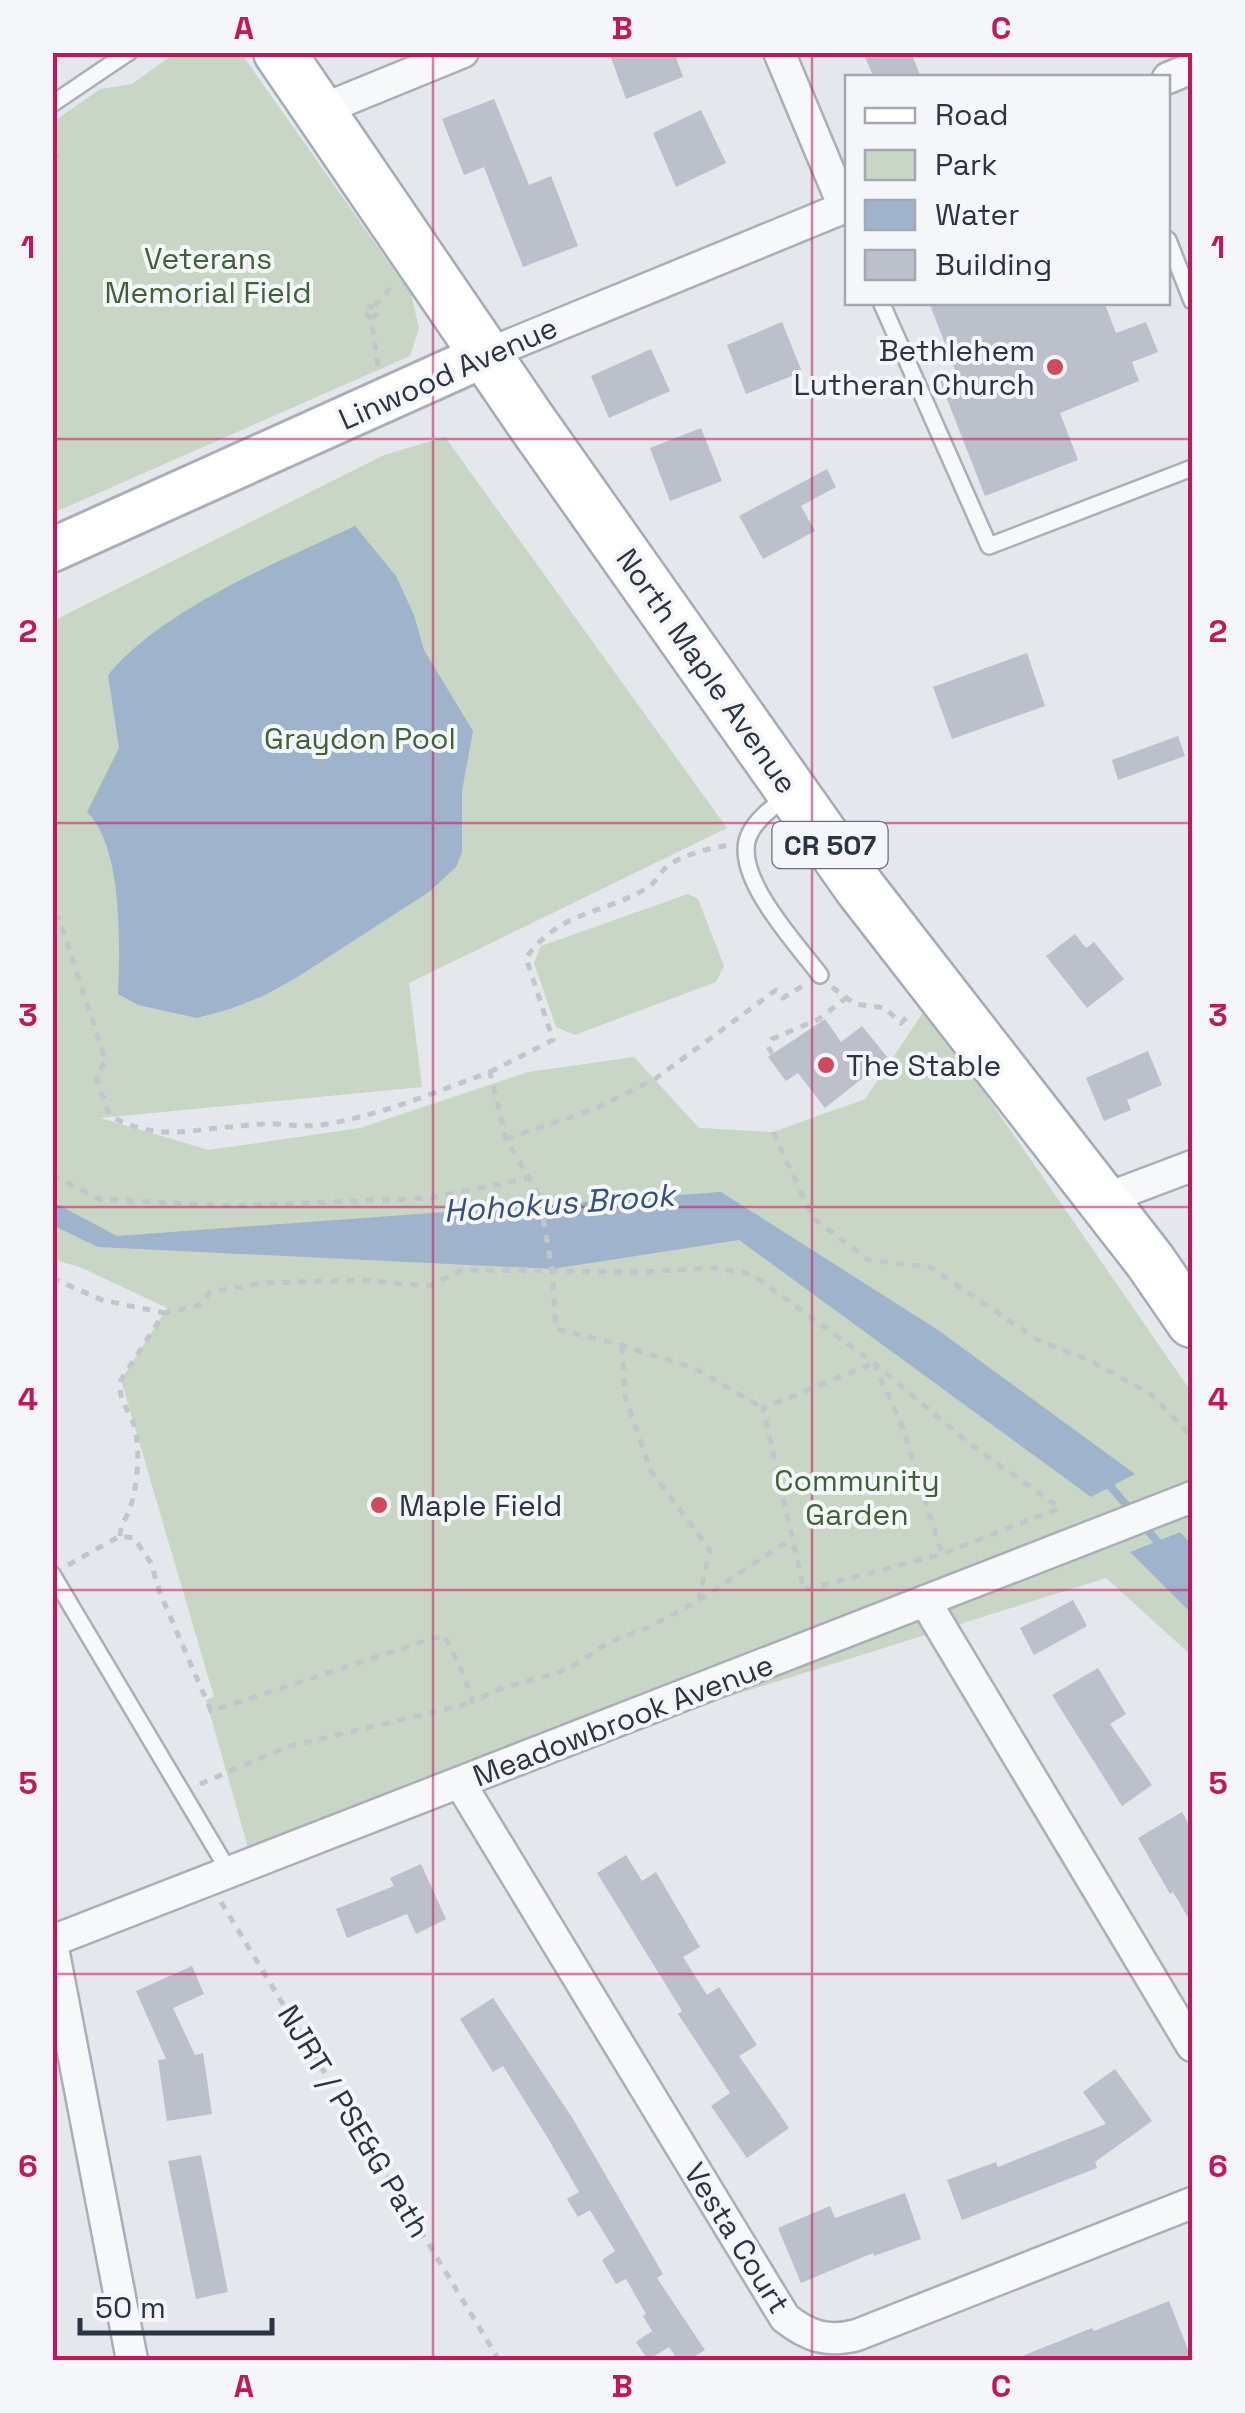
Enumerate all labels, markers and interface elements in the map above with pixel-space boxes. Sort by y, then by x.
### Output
text: A [234,8,254,48]
text: B [611,8,633,48]
text: C [991,8,1011,48]
legend [845,75,1170,305]
text: Road [935,95,1009,134]
text: Park [935,145,997,184]
text: Water [935,195,1020,234]
text: 1 [21,227,35,267]
text: 1 [1211,227,1225,267]
park label: Veterans Memorial Field [105,239,312,312]
text: Building [935,245,1052,284]
street label: Linwood Avenue [333,307,563,439]
place label: Bethlehem Lutheran Church [793,331,1035,404]
marker: Bethlehem Lutheran Church [1044,356,1066,378]
street label: North Maple Avenue [608,541,806,801]
text: 2 [18,611,38,651]
text: 2 [1208,611,1228,651]
park label: Graydon Pool [264,719,456,758]
road number: CR 507 [772,822,888,868]
text: 3 [18,995,38,1035]
text: 3 [1208,995,1228,1035]
place label: The Stable [846,1046,1001,1085]
marker: The Stable [815,1054,837,1076]
water label: Hohokus Brook [442,1175,680,1231]
text: 4 [18,1379,38,1419]
text: 4 [1208,1379,1228,1419]
park label: Community Garden [774,1461,940,1534]
place label: Maple Field [399,1486,562,1525]
marker: Maple Field [368,1494,390,1516]
street label: Meadowbrook Avenue [467,1645,779,1795]
text: 5 [18,1763,38,1803]
text: 5 [1208,1763,1228,1803]
street label: NJRT / PSE&G Path [269,1997,439,2245]
text: 6 [18,2146,38,2186]
text: 6 [1208,2146,1228,2186]
street label: Vesta Court [675,2155,799,2321]
scale bar [80,2273,272,2335]
text: 50 m [95,2288,166,2327]
text: A [234,2366,254,2406]
text: B [611,2366,633,2406]
text: C [991,2366,1011,2406]

